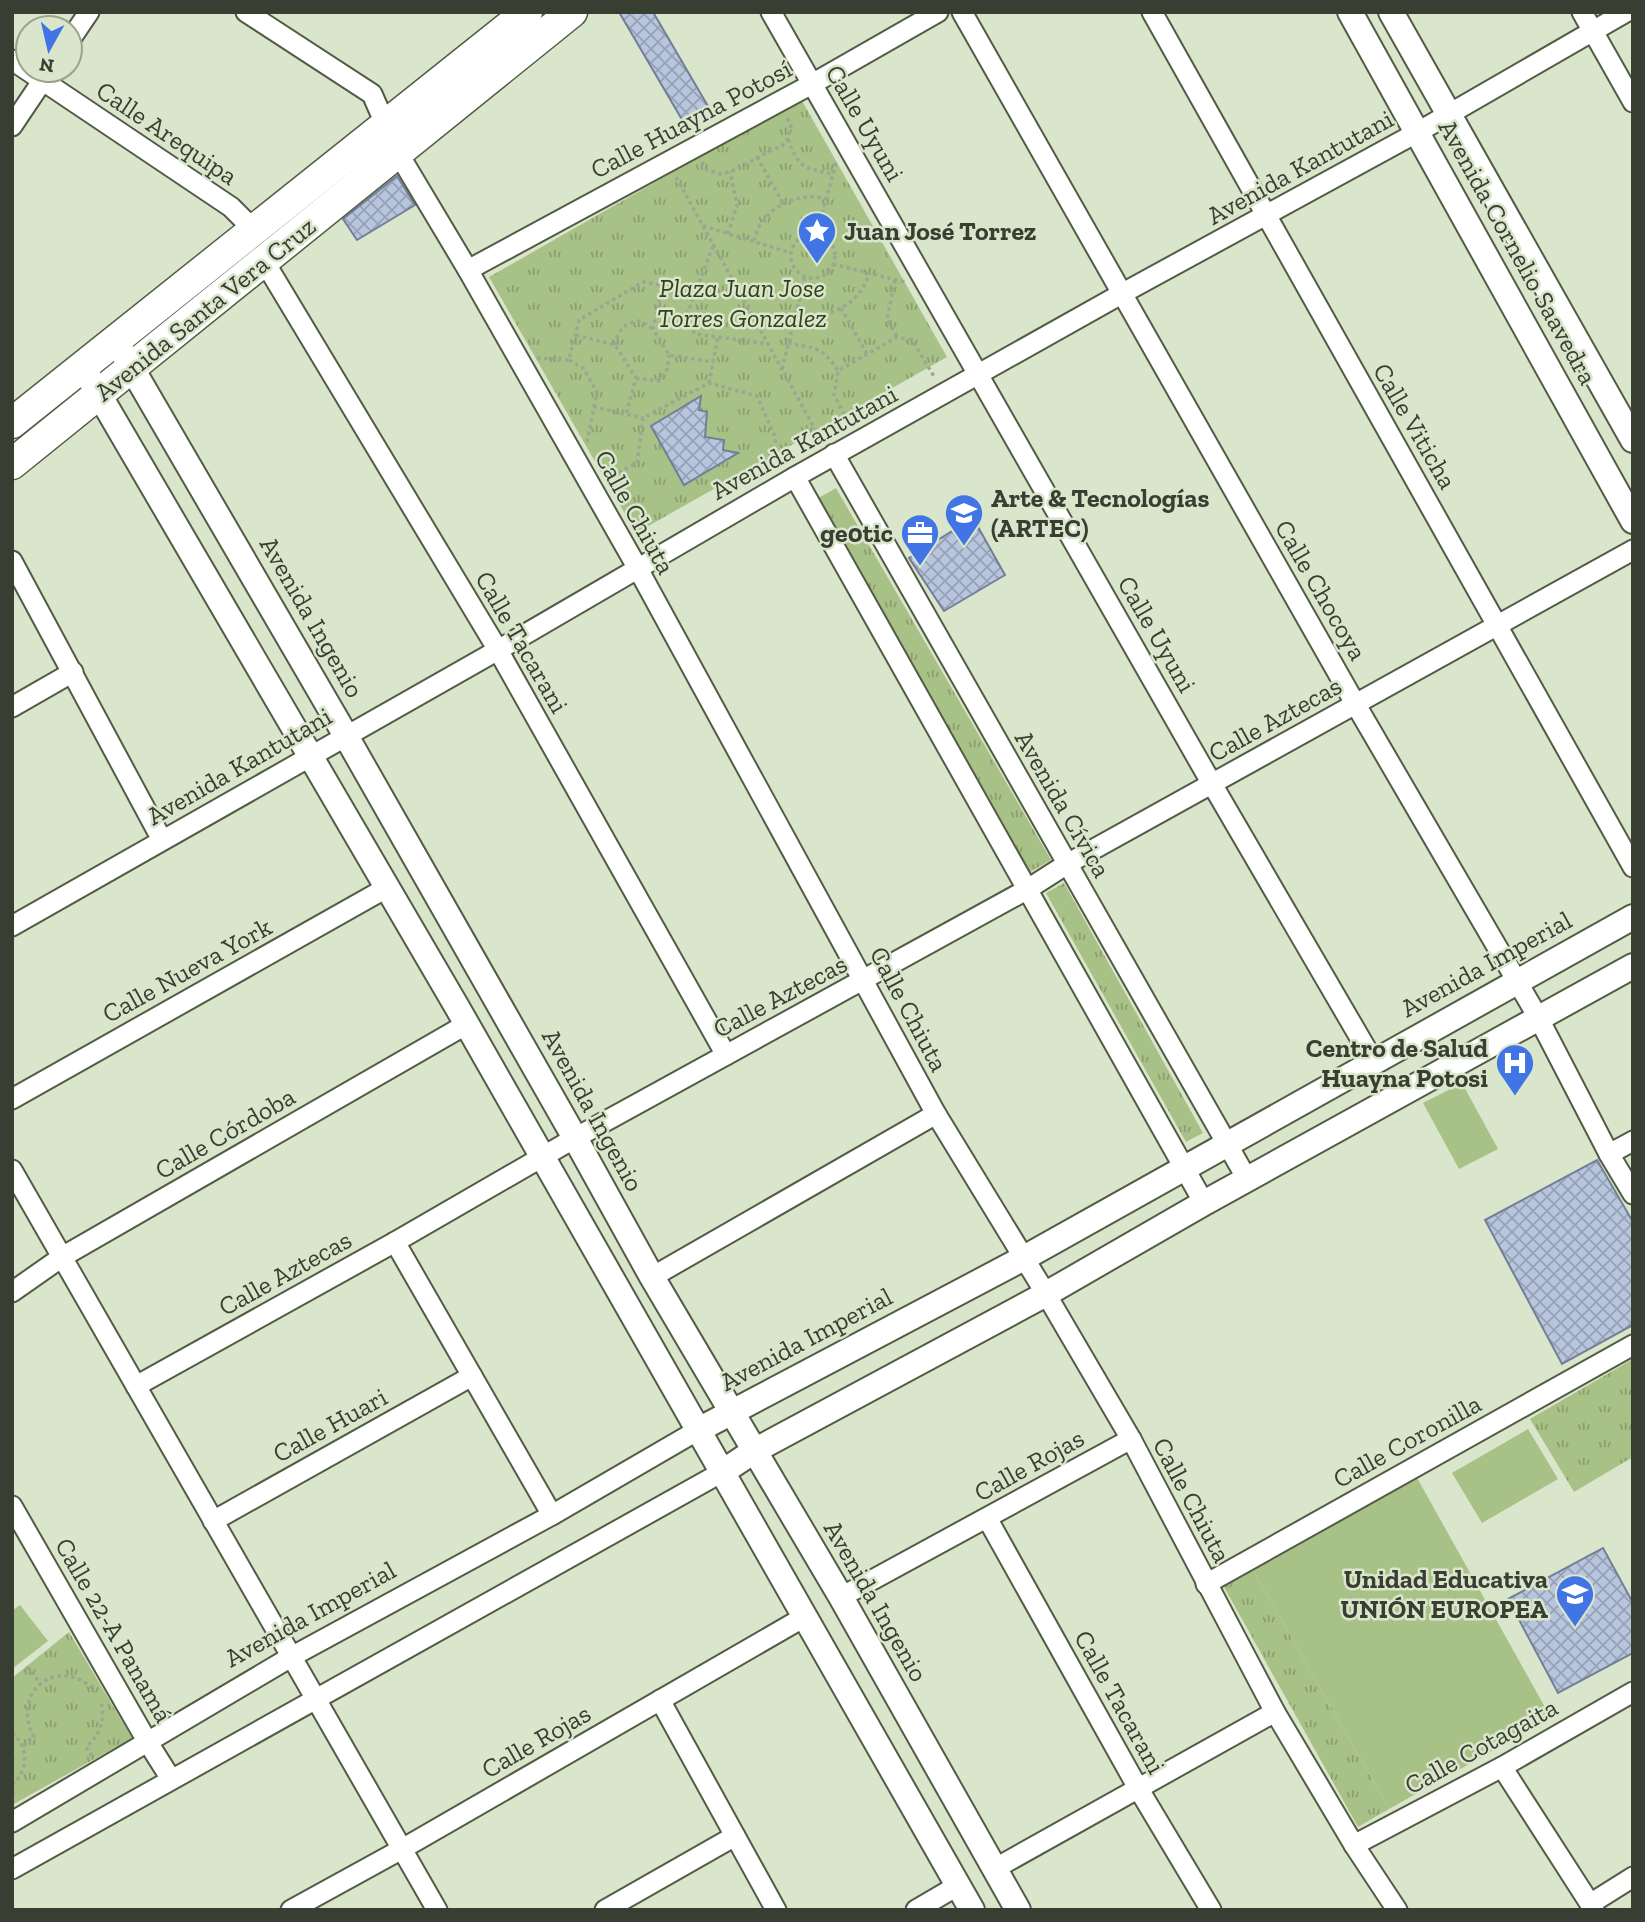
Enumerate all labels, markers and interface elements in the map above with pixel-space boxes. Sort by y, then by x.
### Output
north arrow [14,14,84,84]
text: N [38,53,55,78]
street label: Calle Huayna Potosí [585,53,797,185]
street label: Calle Uyuni [819,59,911,187]
street label: Calle Arequipa [90,74,244,192]
street label: Avenida Kantutani [1201,103,1399,231]
street label: Avenida Cornelio Saavedra [1432,114,1605,391]
street label: Avenida Santa Vera Cruz [88,210,322,408]
place icon: Juan José Torrez [796,210,838,265]
place label: Juan José Torrez [844,215,1036,247]
park label: Plaza Juan Jose Torres Gonzalez [657,272,827,334]
street label: Calle Viticha [1366,357,1464,495]
street label: Avenida Kantutani [705,378,903,506]
street label: Calle Chiuta [588,444,682,580]
place label: Arte & Tecnologías (ARTEC) [991,482,1210,544]
school or university icon: Arte & Tecnologías (ARTEC) [943,492,985,547]
office icon: ge0tic [899,512,941,567]
street label: Calle Chocoya [1268,514,1374,666]
place label: ge0tic [820,517,893,549]
street label: Avenida Ingenio [253,531,371,703]
street label: Calle Tacarani [468,565,576,719]
street label: Calle Uyuni [1111,570,1203,698]
street label: Calle Aztecas [1203,669,1347,769]
street label: Avenida Kantutani [141,700,337,832]
street label: Avenida Cívica [1008,725,1118,884]
street label: Avenida Imperial [1395,904,1577,1024]
street label: Calle Nueva York [97,910,278,1030]
street label: Calle Chiuta [863,941,955,1077]
street label: Calle Aztecas [707,947,853,1045]
street label: Avenida Ingenio [535,1023,651,1197]
place label: Centro de Salud Huayna Potosi [1306,1032,1488,1094]
hospital icon: Centro de Salud Huayna Potosi [1494,1042,1536,1097]
street label: Calle Córdoba [149,1080,301,1186]
street label: Calle Aztecas [213,1223,357,1323]
street label: Avenida Imperial [714,1280,898,1398]
street label: Calle Huari [267,1381,393,1469]
street label: Calle Coronilla [1327,1387,1487,1495]
street label: Calle Rojas [968,1422,1090,1508]
street label: Calle Chiuta [1146,1432,1238,1568]
street label: Avenida Ingenio [817,1515,935,1687]
street label: Calle 22-A Panamá [48,1532,180,1728]
street label: Avenida Imperial [219,1554,401,1674]
place label: Unidad Educativa UNIÓN EUROPEA [1340,1563,1548,1625]
school or university icon: Unidad Educativa UNIÓN EUROPEA [1554,1573,1596,1628]
street label: Calle Tacarani [1067,1625,1173,1779]
street label: Calle Cotagaita [1399,1691,1563,1801]
street label: Calle Rojas [476,1697,596,1785]

